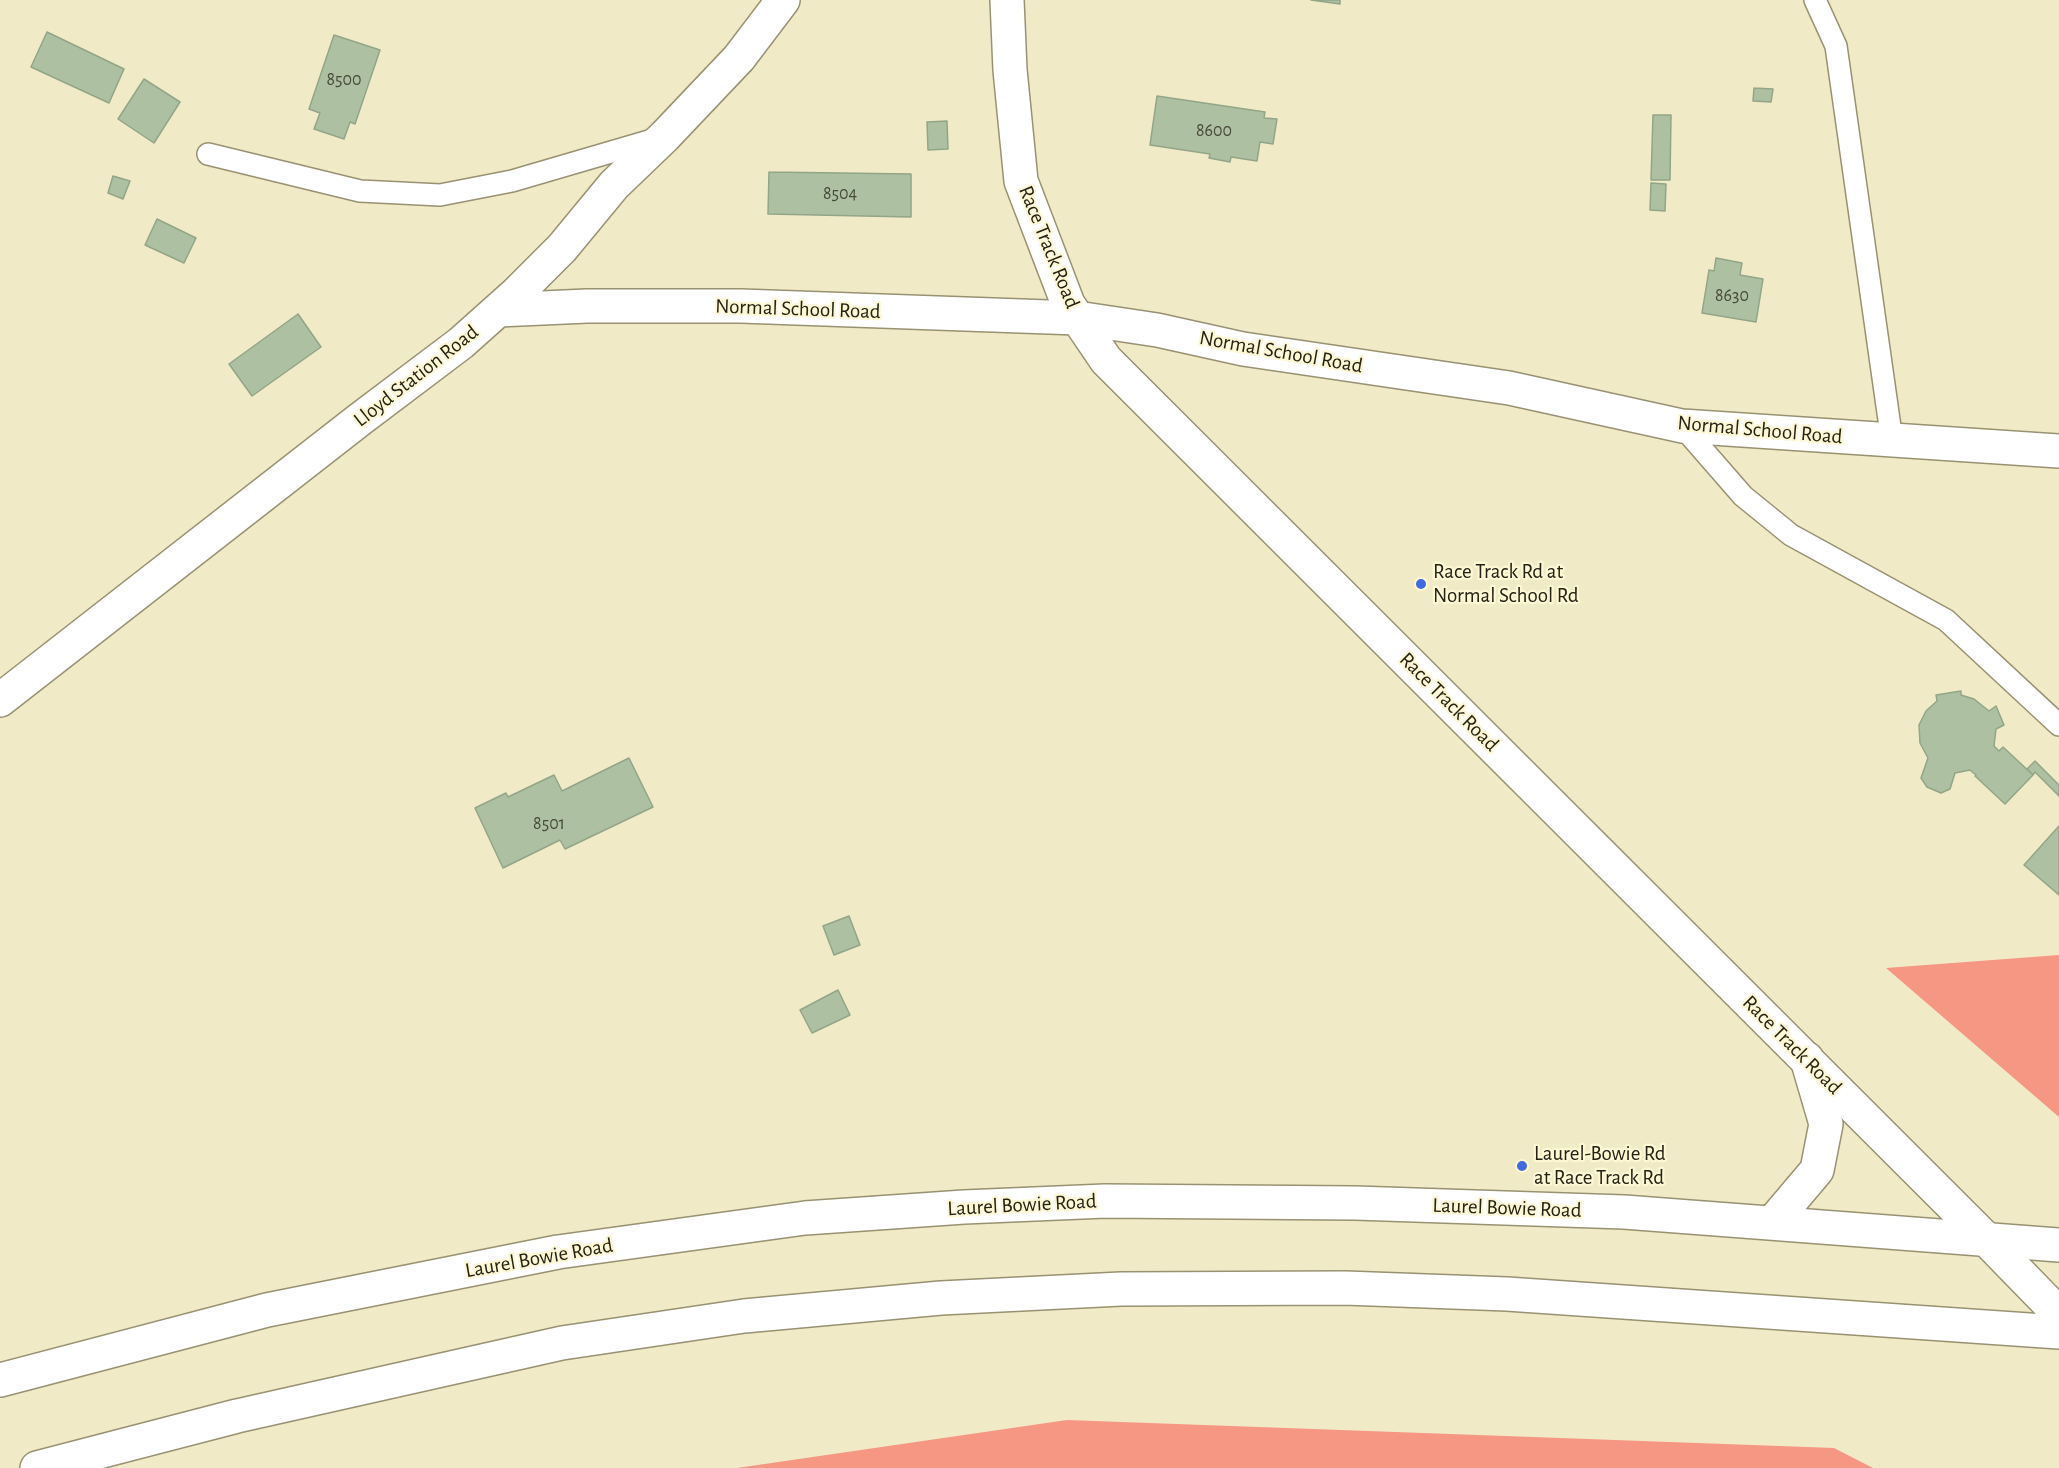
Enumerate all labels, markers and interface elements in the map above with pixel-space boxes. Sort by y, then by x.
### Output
house number: 8500 [326,69,362,91]
house number: 8600 [1196,120,1232,142]
street label: Race Track Road [1013,182,1085,312]
house number: 8504 [823,183,857,205]
house number: 8630 [1715,285,1749,307]
street label: Normal School Road [715,294,881,324]
street label: Lloyd Station Road [349,320,483,432]
street label: Normal School Road [1197,325,1365,379]
street label: Normal School Road [1676,410,1844,450]
place label: Race Track Rd at Normal School Rd [1433,559,1579,609]
marker: Race Track Rd at Normal School Rd [1414,577,1428,591]
street label: Race Track Road [1394,647,1504,757]
house number: 8501 [533,813,565,835]
street label: Race Track Road [1737,990,1847,1100]
place label: Laurel-Bowie Rd at Race Track Rd [1534,1141,1666,1191]
marker: Laurel-Bowie Rd at Race Track Rd [1515,1159,1529,1173]
street label: Laurel Bowie Road [947,1189,1097,1221]
street label: Laurel Bowie Road [1432,1193,1582,1223]
street label: Laurel Bowie Road [463,1233,615,1283]

